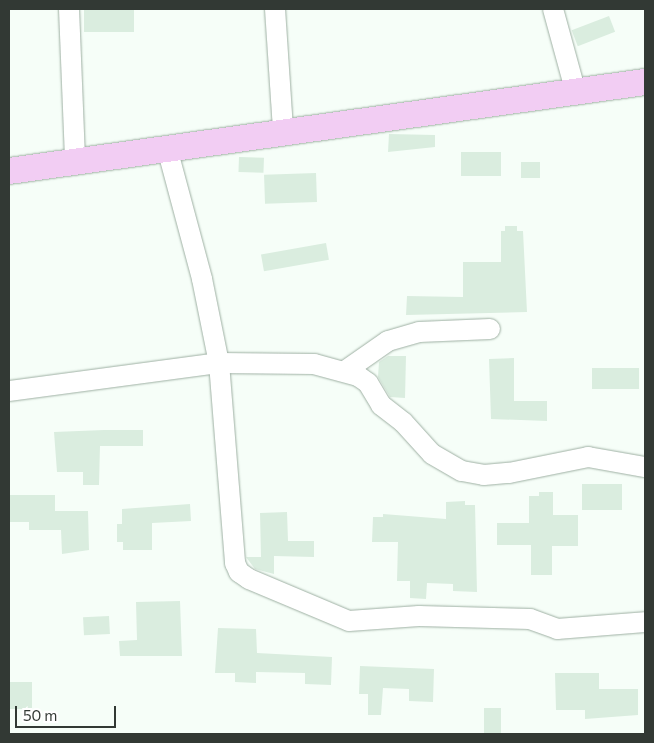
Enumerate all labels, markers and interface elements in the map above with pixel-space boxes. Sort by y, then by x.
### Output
scale bar [18,696,119,728]
text: 50 m [23,706,57,724]

